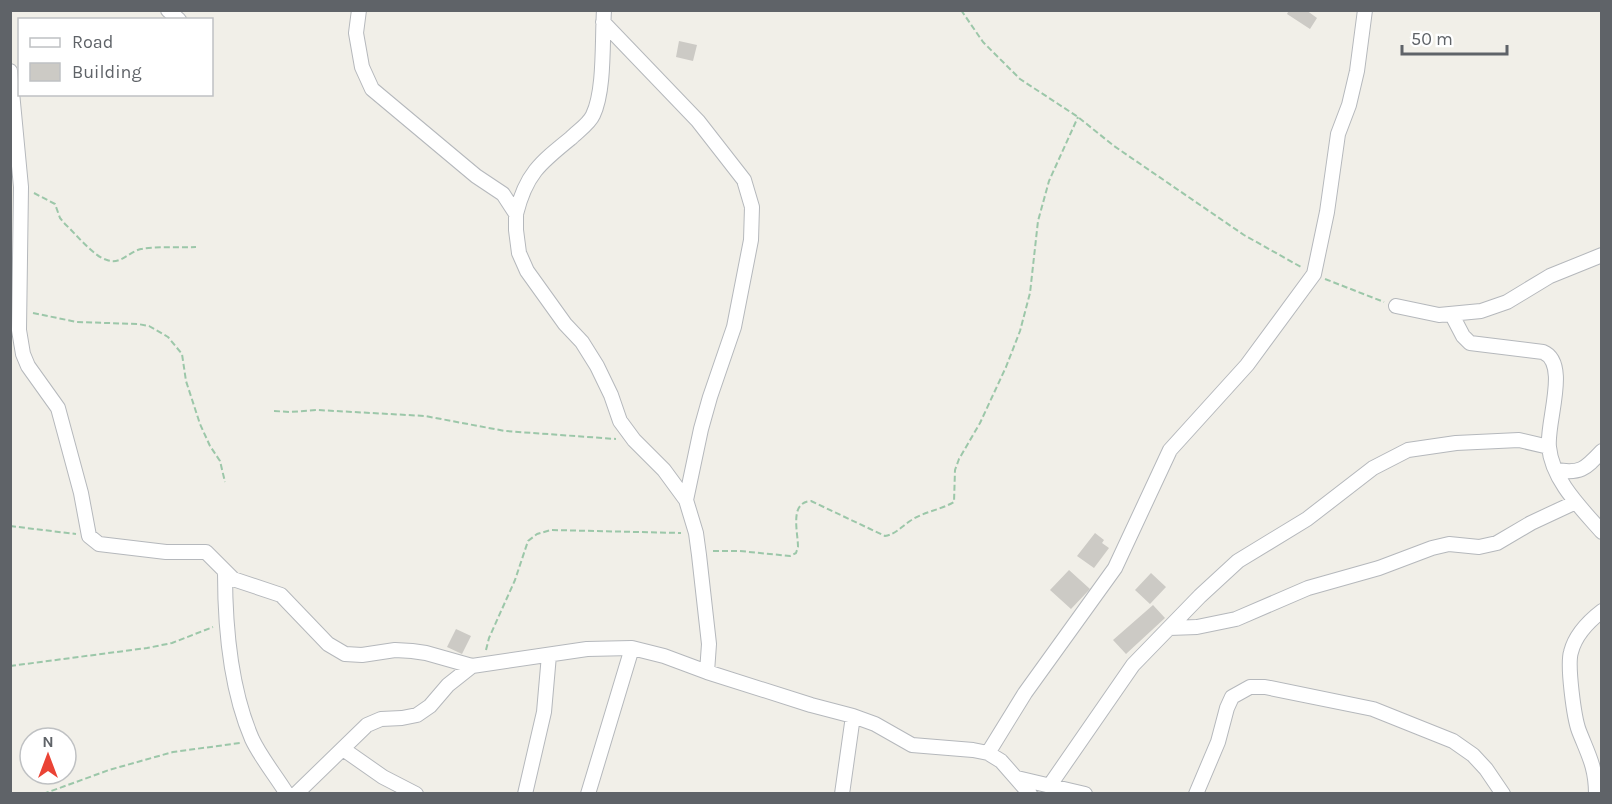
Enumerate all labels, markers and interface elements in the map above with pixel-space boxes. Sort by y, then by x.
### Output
legend [18,18,213,96]
scale bar [1402,18,1507,56]
text: 50 m [1411,28,1453,50]
text: Road [72,31,113,53]
text: Building [72,61,142,83]
north arrow [18,726,78,786]
text: N [42,732,54,751]

